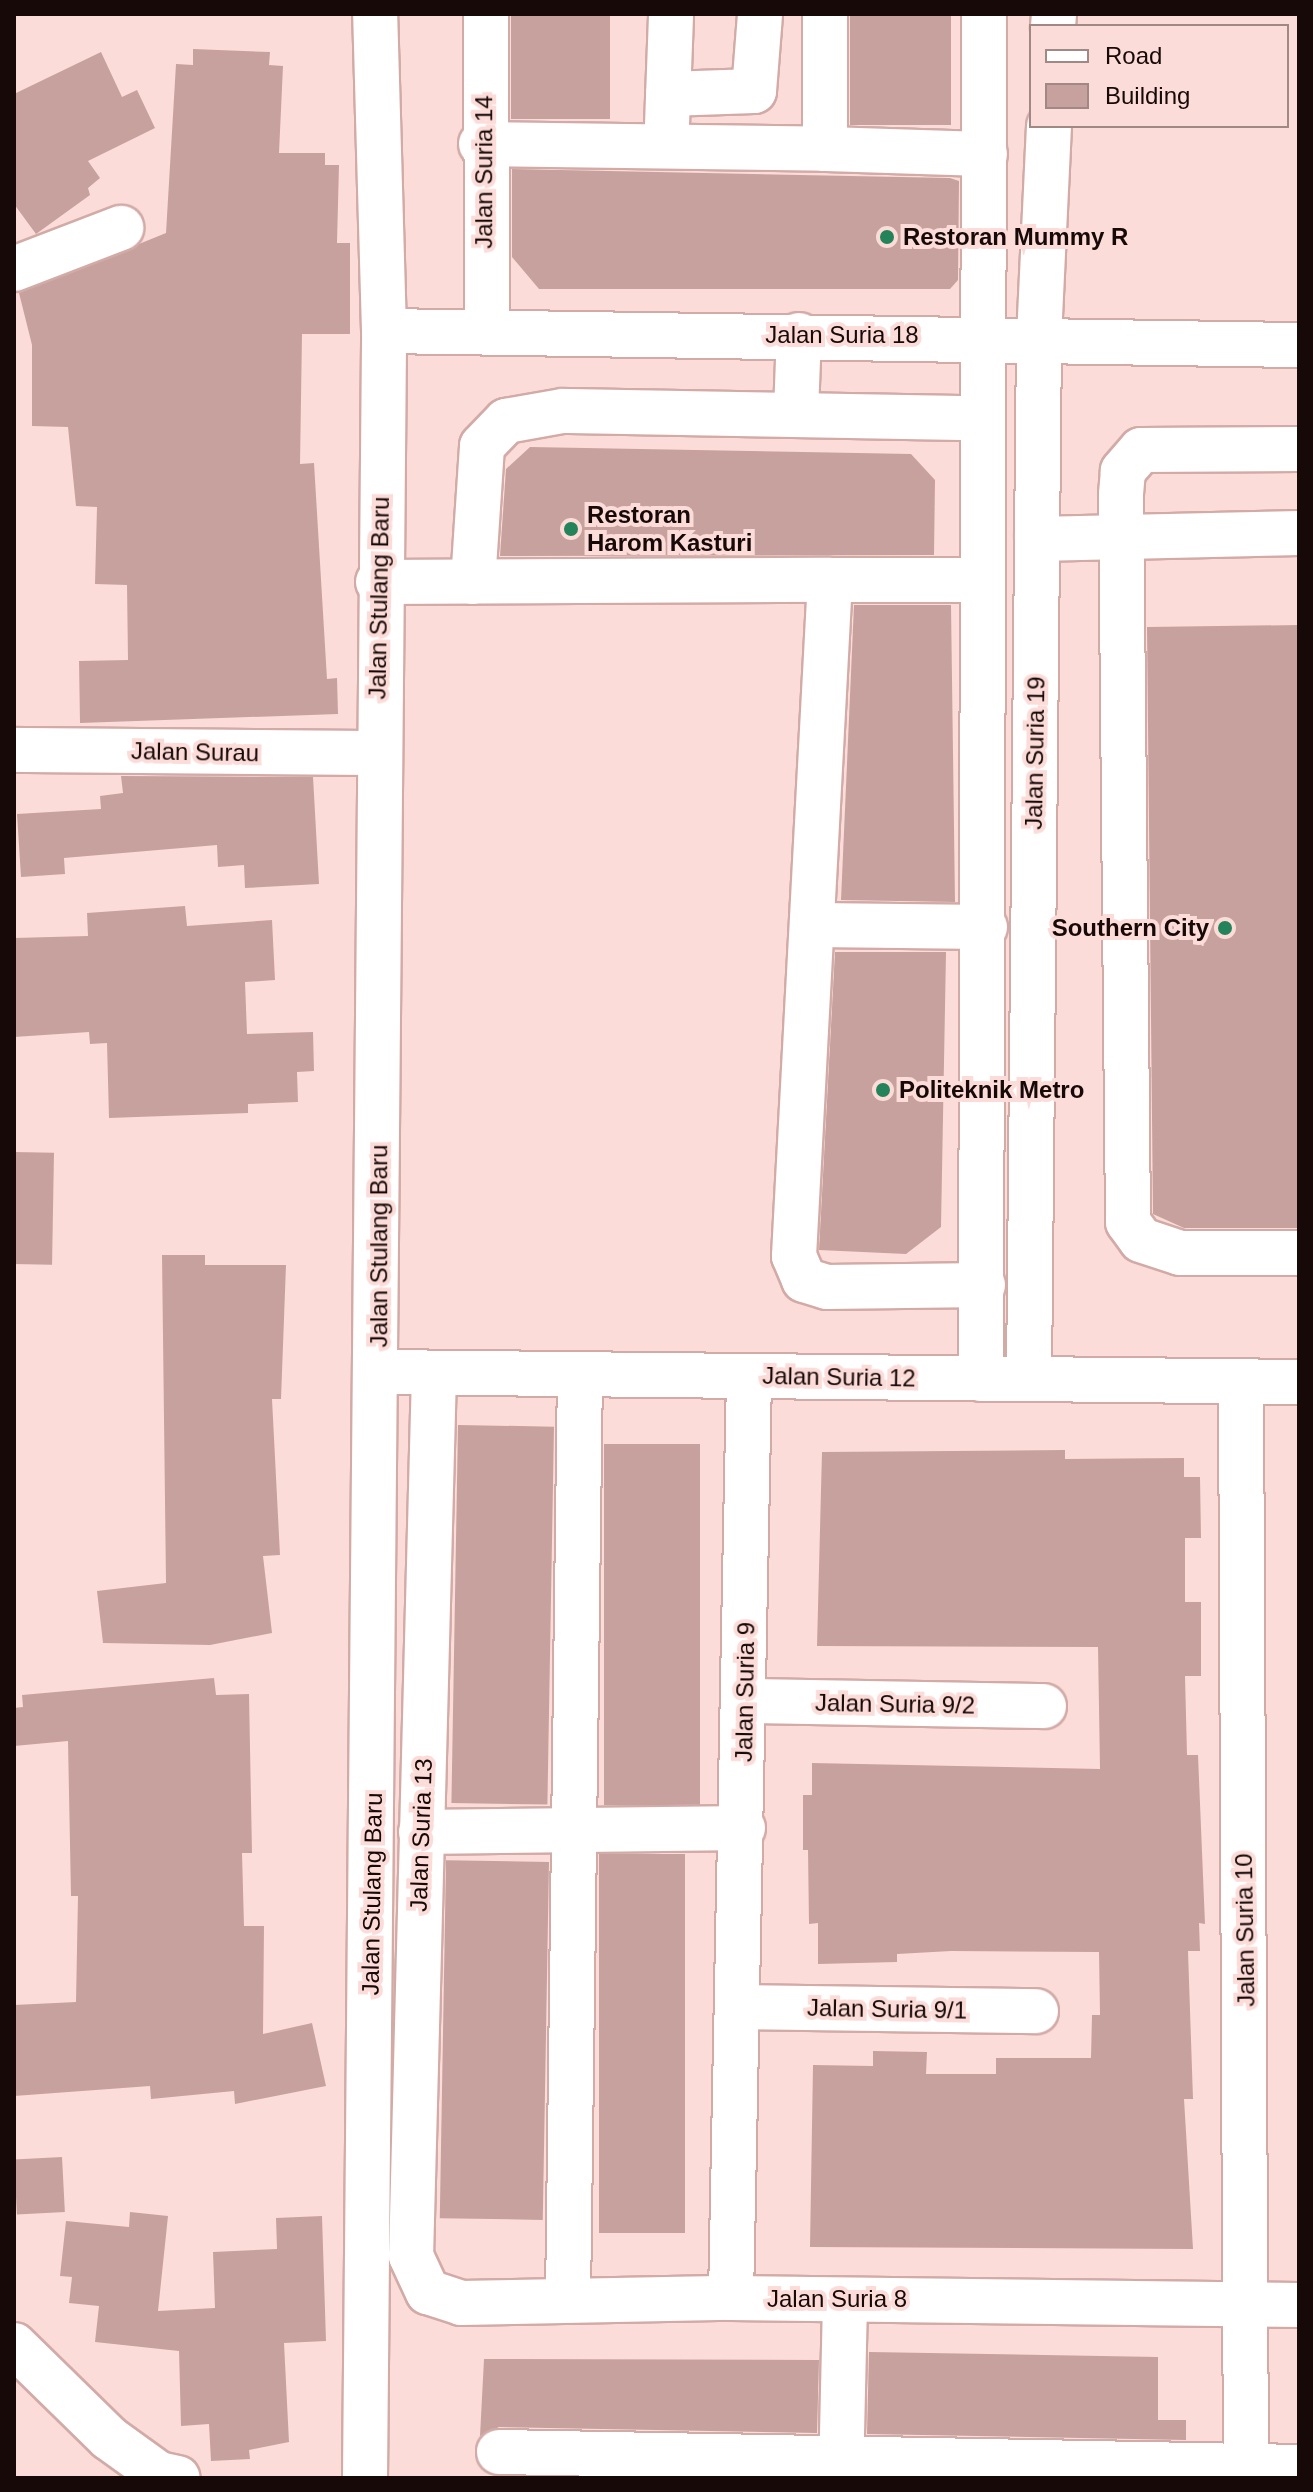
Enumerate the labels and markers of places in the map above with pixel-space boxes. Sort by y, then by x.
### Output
place label: Restoran Mummy R [903,223,1128,251]
marker: Restoran Mummy R [878,228,896,246]
place label: Restoran Harom Kasturi [587,501,752,557]
marker: Restoran Harom Kasturi [562,520,580,538]
place label: Southern City [1052,914,1209,942]
marker: Southern City [1216,919,1234,937]
place label: Politeknik Metro [899,1076,1084,1104]
marker: Politeknik Metro [874,1081,892,1099]

